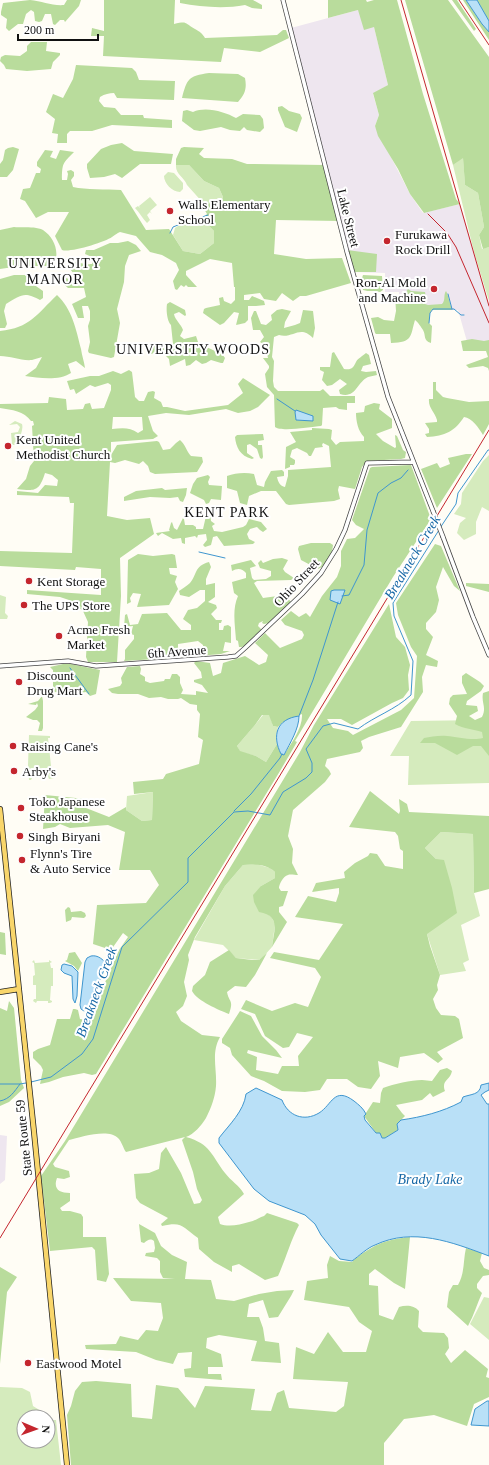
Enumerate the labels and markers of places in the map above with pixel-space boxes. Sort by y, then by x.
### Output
place label: Walls Elementary School [178,197,271,227]
marker: Walls Elementary School [165,206,175,216]
place label: Furukawa Rock Drill [395,227,451,257]
marker: Furukawa Rock Drill [382,236,392,246]
place label: Ron-Al Mold and Machine [356,275,426,305]
marker: Ron-Al Mold and Machine [429,284,439,294]
place label: Kent United Methodist Church [16,432,111,462]
marker: Kent United Methodist Church [3,441,13,451]
place label: Kent Storage [37,574,105,589]
marker: Kent Storage [24,576,34,586]
place label: The UPS Store [32,598,110,613]
marker: The UPS Store [19,600,29,610]
place label: Acme Fresh Market [67,622,131,652]
marker: Acme Fresh Market [54,631,64,641]
place label: Discount Drug Mart [27,668,83,698]
marker: Discount Drug Mart [14,677,24,687]
place label: Raising Cane's [21,739,98,754]
marker: Raising Cane's [8,741,18,751]
place label: Arby's [22,764,56,779]
marker: Arby's [9,766,19,776]
place label: Toko Japanese Steakhouse [29,794,105,824]
marker: Toko Japanese Steakhouse [16,803,26,813]
place label: Singh Biryani [28,829,101,844]
marker: Singh Biryani [15,831,25,841]
place label: Flynn's Tire & Auto Service [30,846,111,876]
marker: Flynn's Tire & Auto Service [17,855,27,865]
place label: Eastwood Motel [36,1356,122,1371]
marker: Eastwood Motel [23,1358,33,1368]

